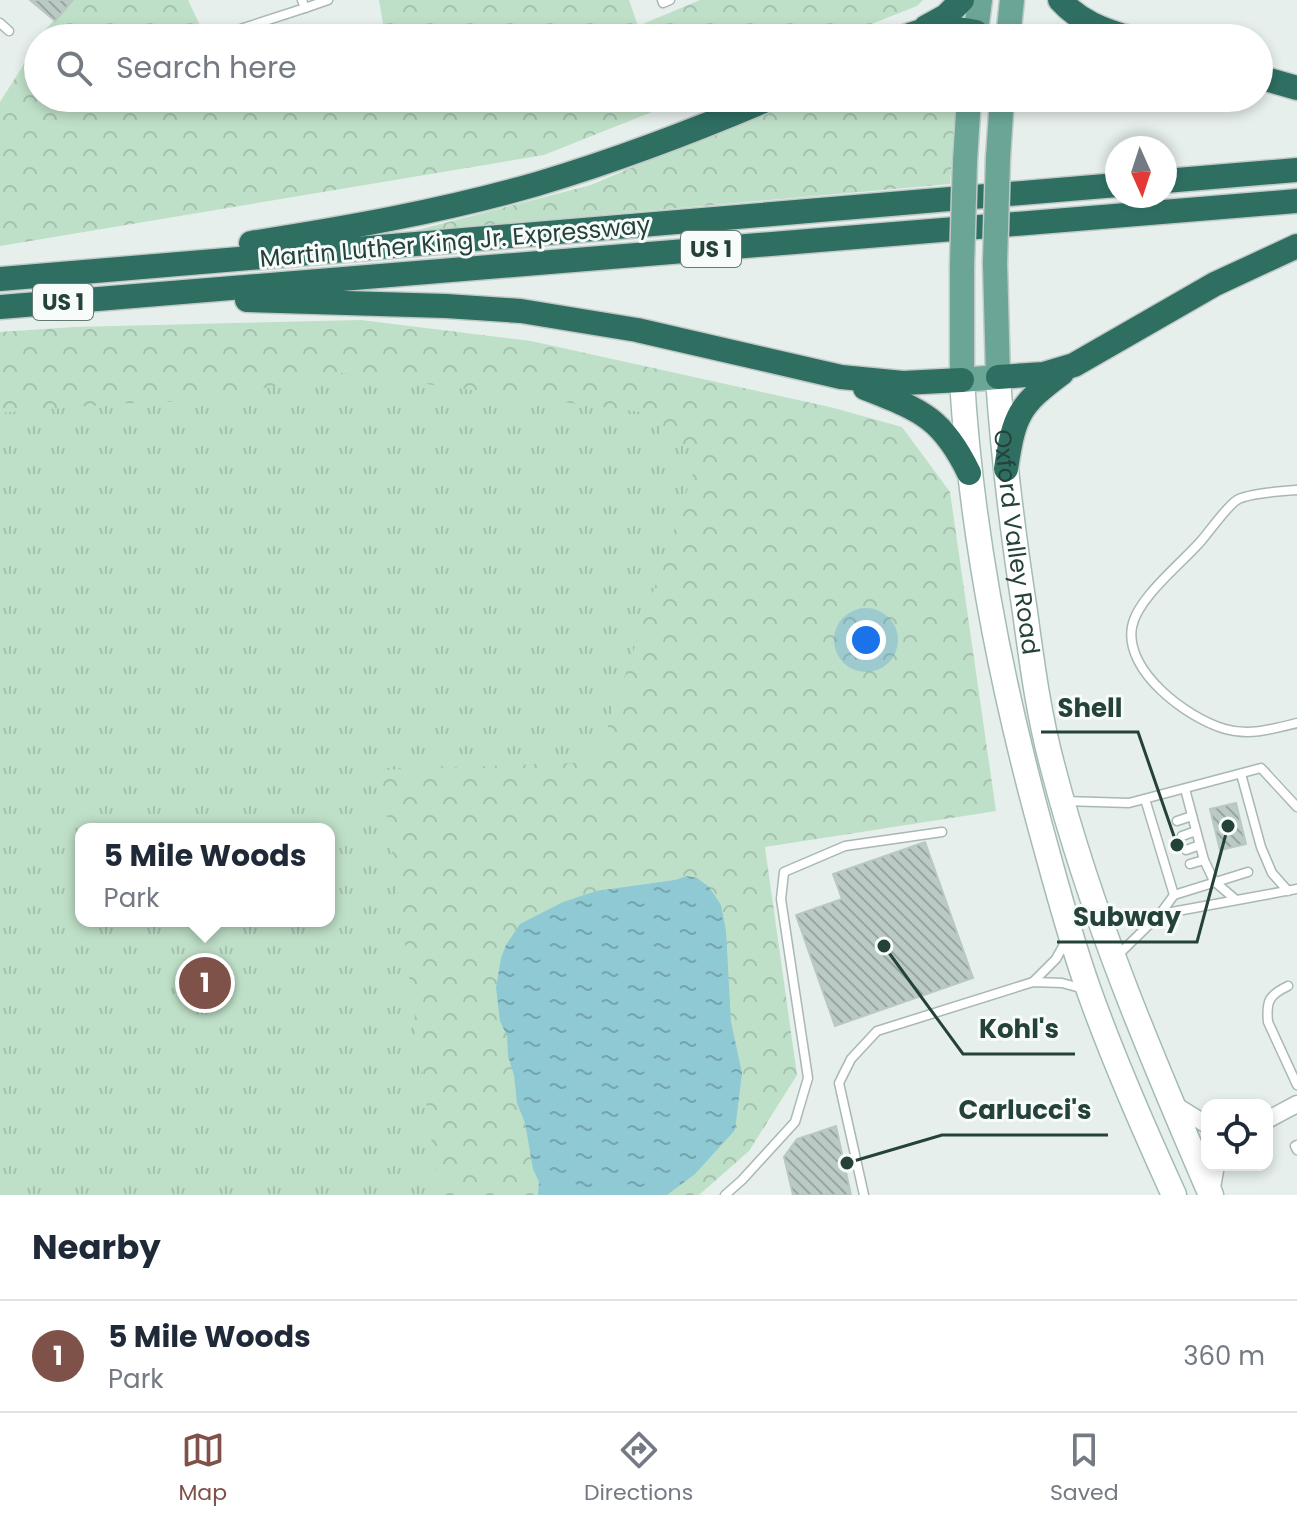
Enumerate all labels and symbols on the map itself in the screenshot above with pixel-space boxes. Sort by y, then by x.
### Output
north arrow [1105,136,1177,208]
street label: Martin Luther King Jr. Expressway [258,208,652,275]
road number: US 1 [681,231,741,267]
road number: US 1 [33,284,93,320]
street label: Oxford Valley Road [986,428,1048,657]
your location [846,620,886,660]
callout: Shell [1041,682,1138,732]
text: Shell [1058,690,1122,726]
callout: Subway [1057,892,1197,942]
text: Subway [1073,899,1181,935]
pin: 1 [179,953,231,1013]
callout: Kohl's [963,1004,1075,1054]
text: Kohl's [979,1011,1059,1047]
callout: Carlucci's [942,1085,1108,1135]
text: Carlucci's [958,1092,1092,1128]

